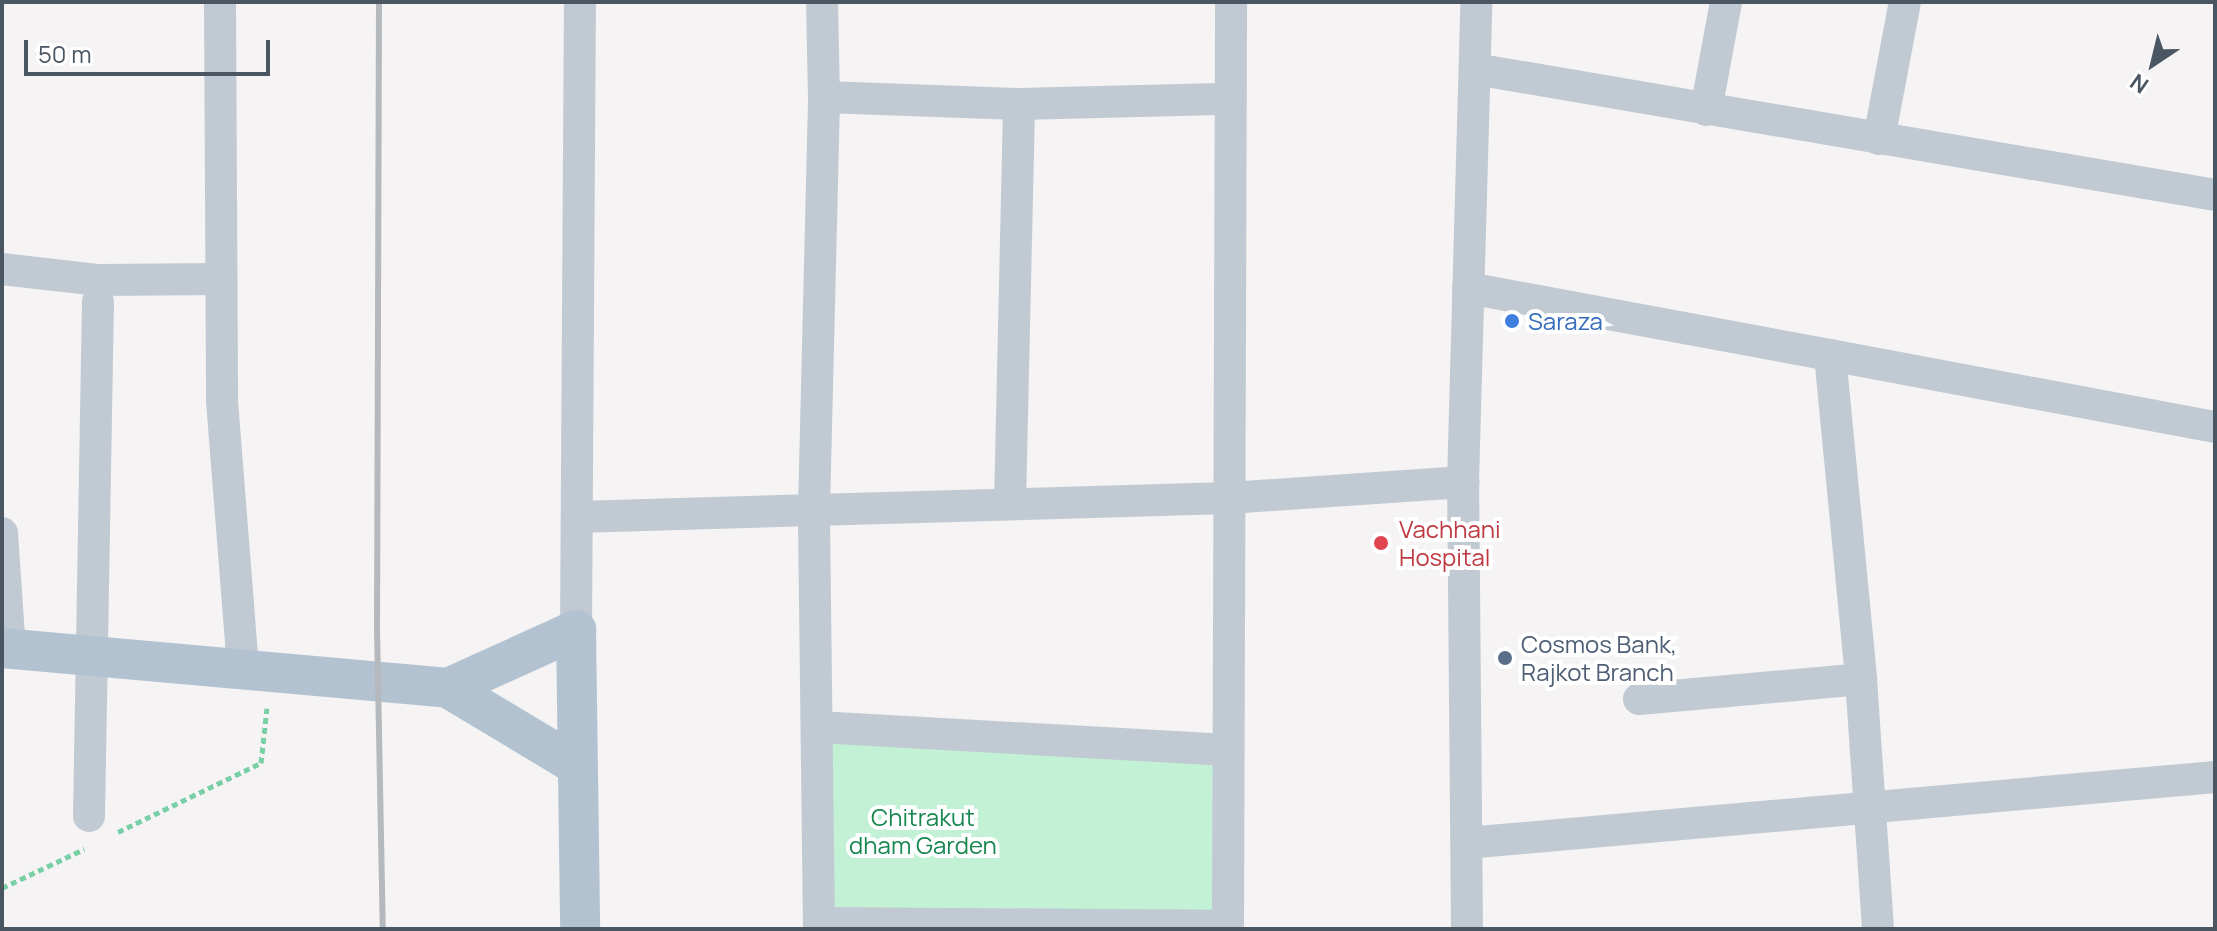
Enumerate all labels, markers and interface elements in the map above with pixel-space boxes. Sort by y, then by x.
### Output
scale bar [28,24,274,74]
north arrow [2113,24,2193,104]
text: 50 m [38,37,92,70]
text: N [2124,67,2154,100]
place label: Saraza [1528,307,1603,335]
marker: Saraza [1503,312,1521,330]
place label: Vachhani Hospital [1399,515,1501,571]
marker: Vachhani Hospital [1370,532,1392,554]
place label: Cosmos Bank, Rajkot Branch [1521,630,1677,686]
marker: Cosmos Bank, Rajkot Branch [1496,649,1514,667]
park label: Chitrakut dham Garden [849,803,997,859]

